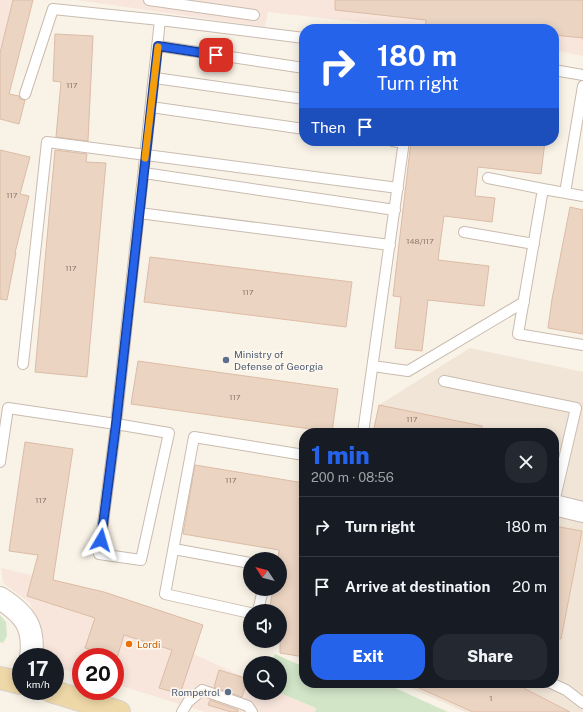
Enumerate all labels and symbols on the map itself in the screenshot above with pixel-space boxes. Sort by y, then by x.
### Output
pin [199,38,233,72]
house number: 117 [66,80,78,90]
house number: 117 [6,190,18,200]
house number: 148/117 [406,236,434,246]
house number: 117 [65,263,77,273]
house number: 117 [242,287,254,297]
place label: Ministry of Defense of Georgia [234,348,323,372]
marker: Ministry of Defense of Georgia [221,355,231,365]
house number: 117 [229,392,241,402]
house number: 117 [406,414,418,424]
house number: 117 [225,475,237,485]
house number: 117 [35,495,47,505]
position arrow [80,519,122,561]
north arrow [243,552,287,596]
place label: Lordi [137,638,161,650]
marker: Lordi [124,639,134,649]
speed limit sign: 20 [72,648,124,700]
place label: Rompetrol [171,686,220,698]
marker: Rompetrol [223,687,233,697]
house number: 1 [489,693,493,703]

